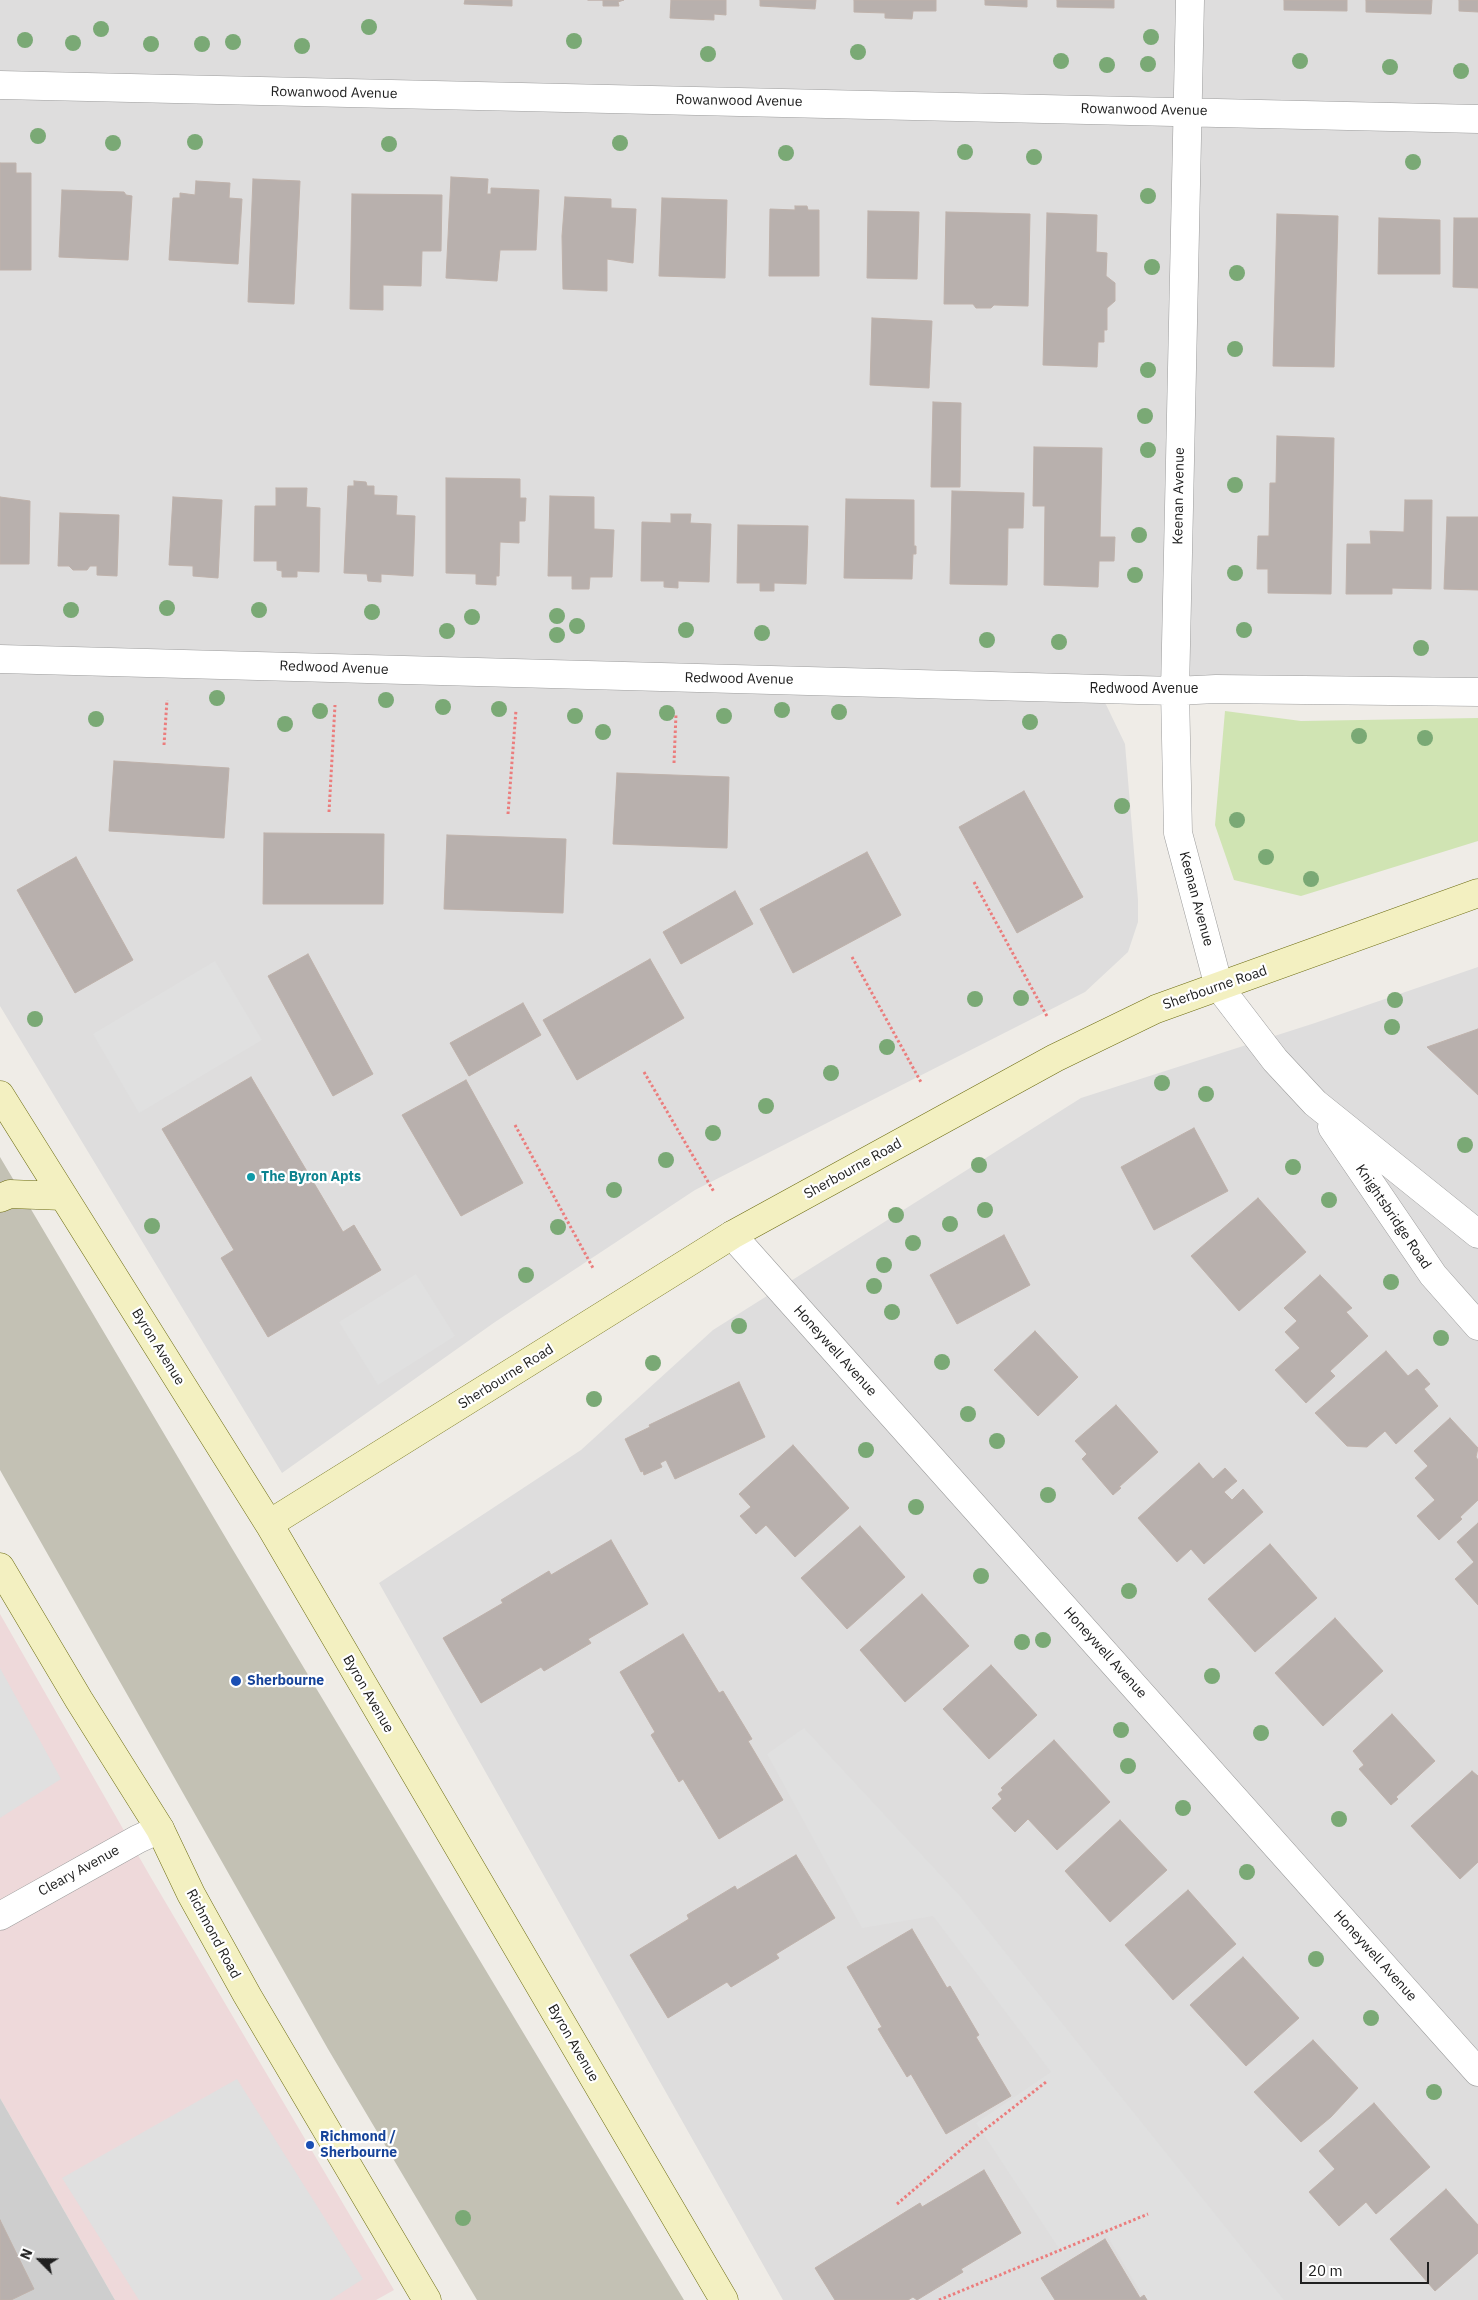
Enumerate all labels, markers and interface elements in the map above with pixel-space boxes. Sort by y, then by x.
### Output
street label: Rowanwood Avenue [270,83,398,103]
street label: Rowanwood Avenue [675,91,803,111]
street label: Rowanwood Avenue [1080,100,1208,120]
street label: Keenan Avenue [1170,447,1188,545]
street label: Redwood Avenue [279,658,389,678]
street label: Redwood Avenue [684,670,794,688]
street label: Redwood Avenue [1089,681,1199,697]
street label: Keenan Avenue [1175,850,1217,948]
street label: Sherbourne Road [1161,962,1269,1014]
street label: Sherbourne Road [801,1135,905,1203]
street label: Knightsbridge Road [1352,1161,1434,1273]
place label: The Byron Apts [261,1169,361,1185]
marker: The Byron Apts [245,1171,257,1183]
street label: Honeywell Avenue [790,1302,880,1400]
street label: Byron Avenue [128,1306,188,1388]
street label: Sherbourne Road [455,1341,557,1413]
street label: Honeywell Avenue [1060,1604,1150,1702]
street label: Byron Avenue [339,1652,397,1736]
place label: Sherbourne [247,1673,324,1689]
marker: Sherbourne [229,1674,243,1688]
street label: Cleary Avenue [36,1842,122,1900]
street label: Richmond Road [182,1886,244,1982]
street label: Honeywell Avenue [1330,1907,1420,2005]
street label: Byron Avenue [544,2001,602,2085]
place label: Richmond / Sherbourne [320,2129,397,2162]
marker: Richmond / Sherbourne [304,2139,316,2151]
north arrow [15,2235,65,2285]
text: N [16,2246,36,2262]
scale bar [1303,2252,1432,2284]
text: 20 m [1308,2261,1343,2280]

